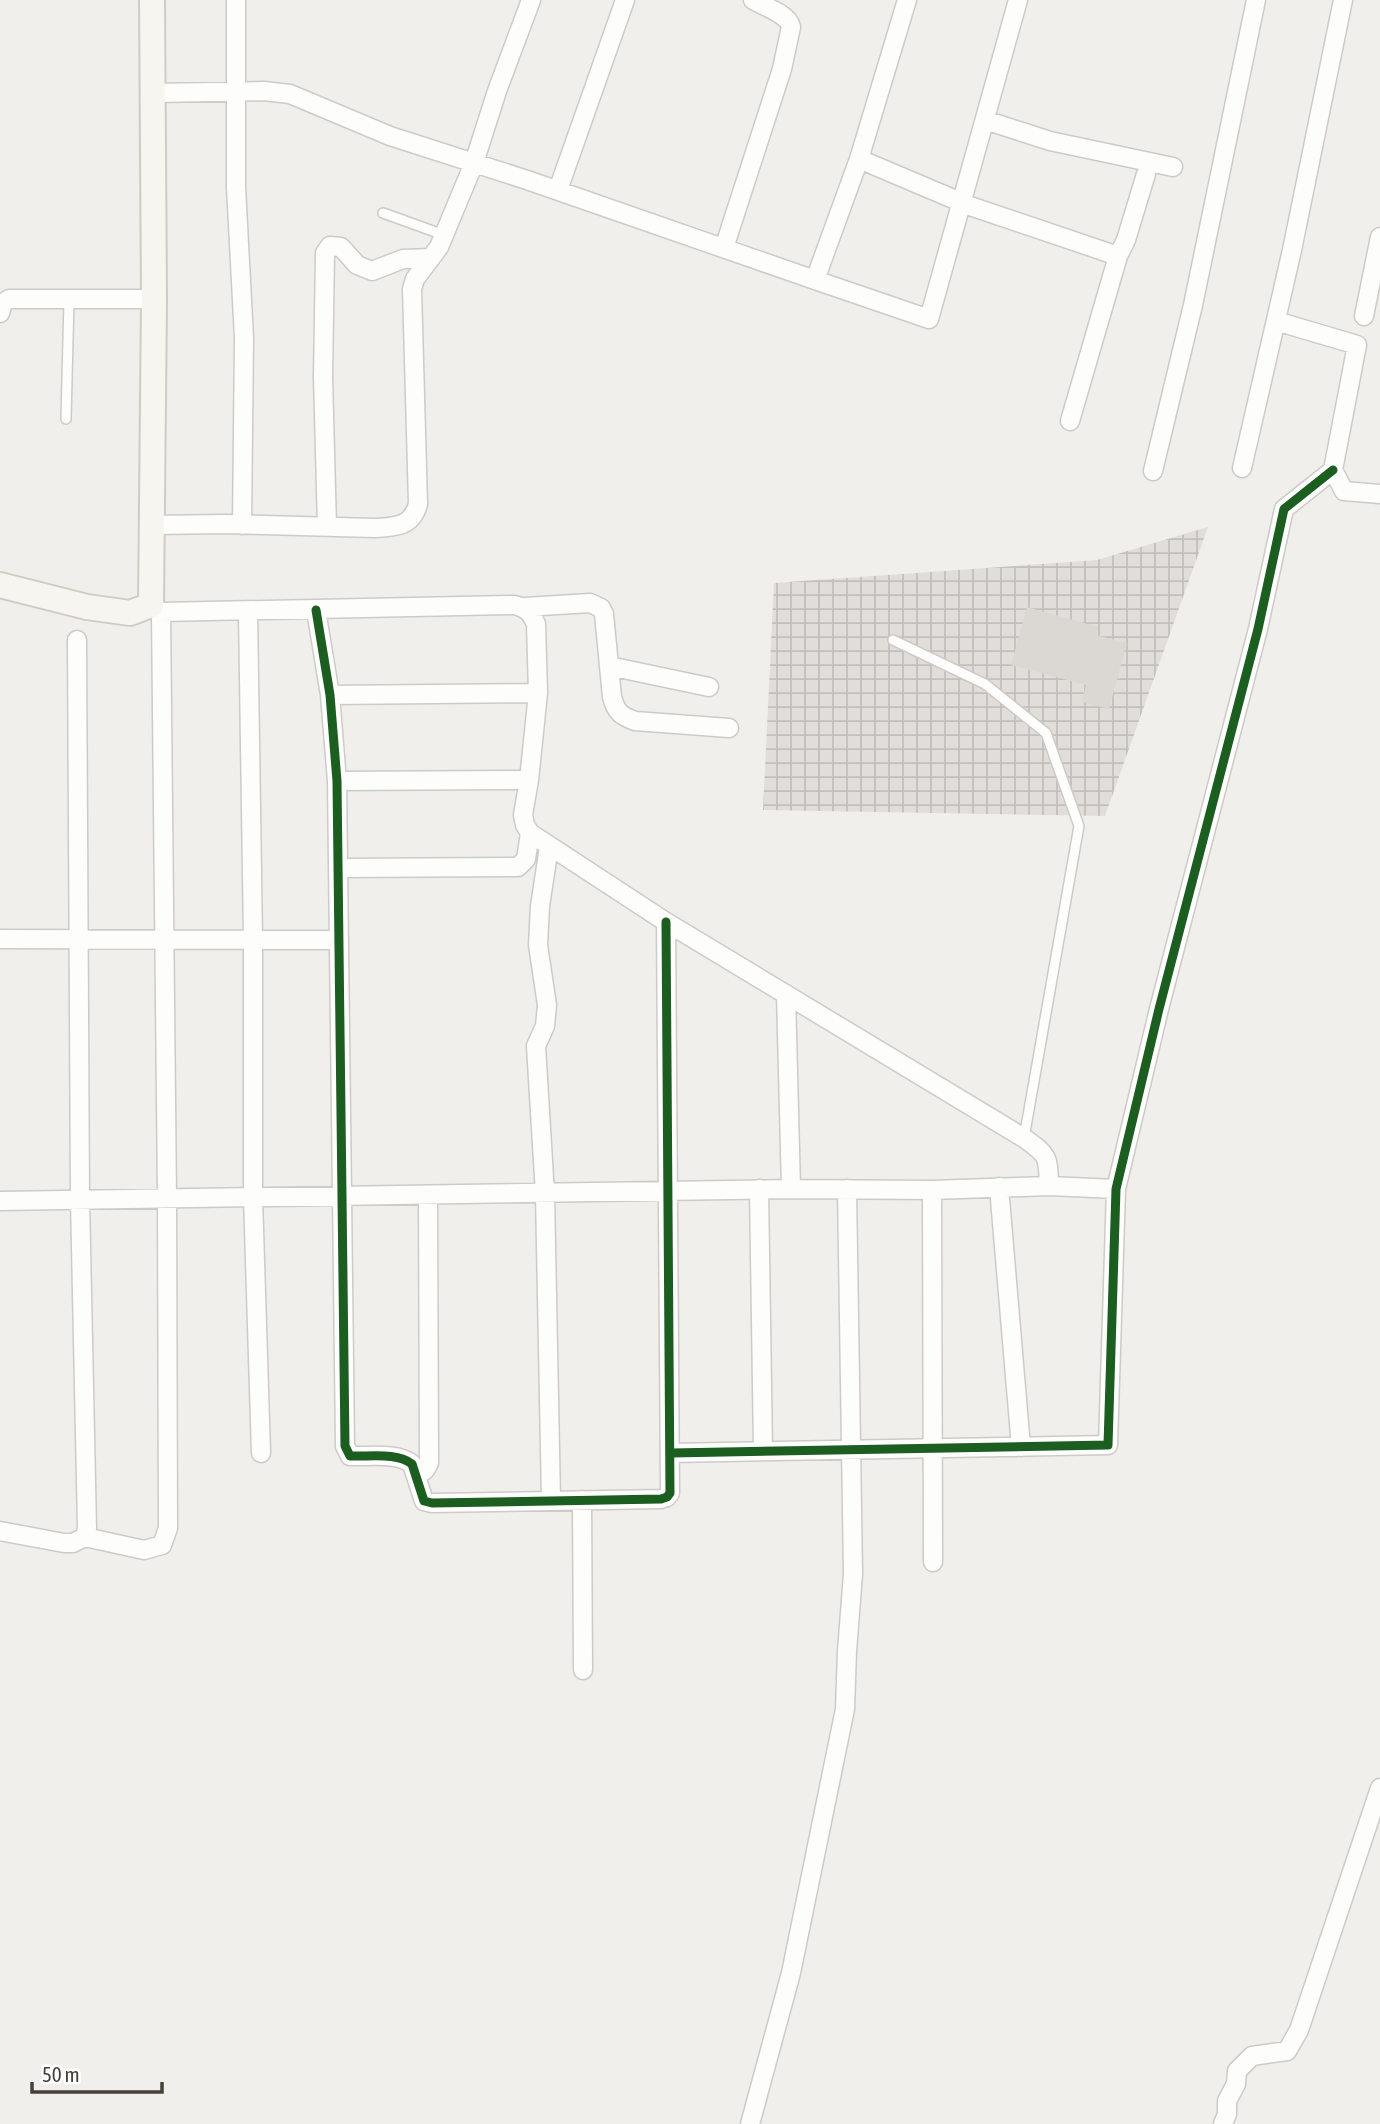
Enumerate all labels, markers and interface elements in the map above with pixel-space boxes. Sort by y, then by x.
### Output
scale bar [32,2050,161,2094]
text: 50 m [42,2062,80,2086]

